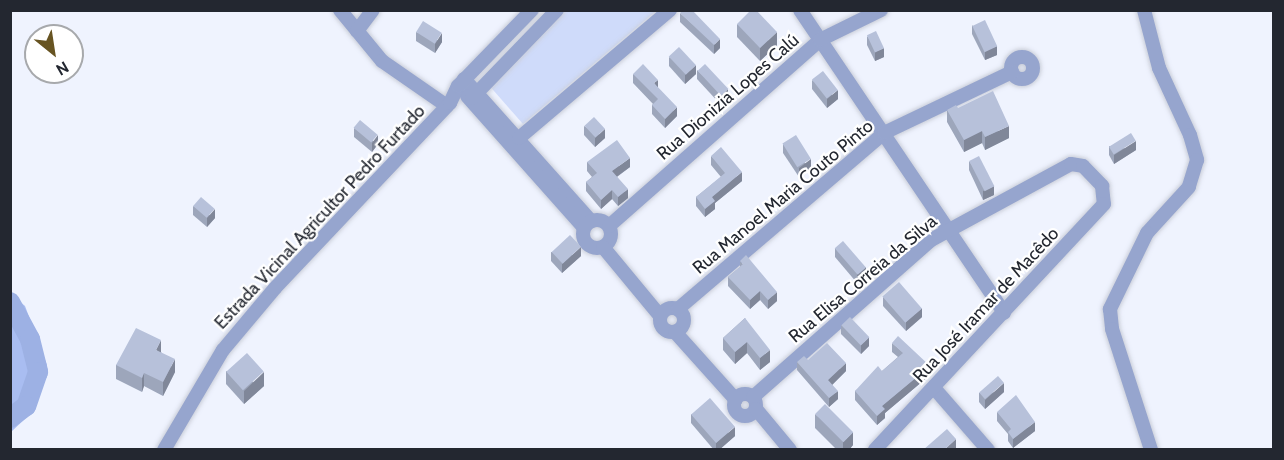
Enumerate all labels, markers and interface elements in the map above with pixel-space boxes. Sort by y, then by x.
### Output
north arrow [24,24,84,84]
street label: Rua Dionizia Lopes Calú [653,29,803,165]
text: N [53,57,72,79]
street label: Estrada Vicinal Agricultor Pedro Furtado [210,100,430,334]
street label: Rua Manoel Maria Couto Pinto [688,115,878,279]
street label: Rua Elisa Correia da Silva [784,211,942,347]
street label: Rua José Iramar de Macêdo [909,223,1063,387]

